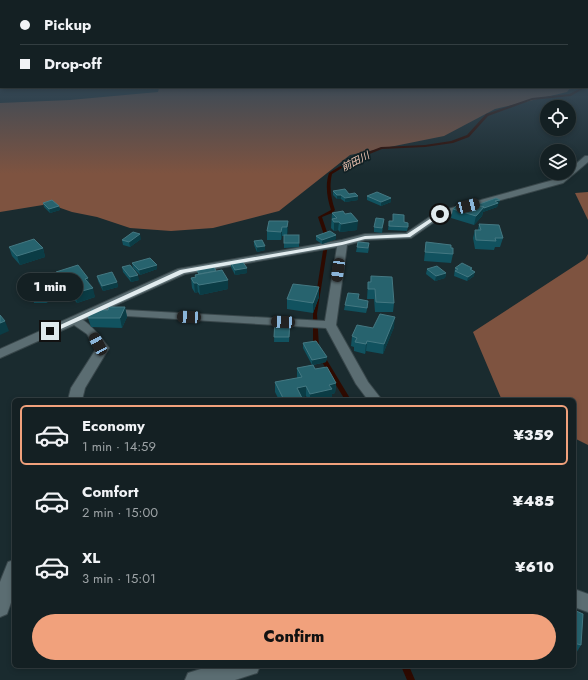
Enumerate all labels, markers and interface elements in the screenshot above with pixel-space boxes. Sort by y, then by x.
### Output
text: Pickup [44,14,91,36]
text: Drop-off [44,53,102,75]
map controls [540,100,576,180]
button: locate [540,100,576,136]
button: layers [540,144,576,180]
water label: 前田川 [338,147,373,175]
car [455,197,481,215]
route start [431,205,449,223]
car [330,257,346,283]
callout: 1 min [17,273,83,301]
text: 1 min [34,277,66,296]
car [177,310,201,324]
car [271,315,295,329]
route end [41,322,59,340]
car [87,331,109,357]
text: Economy [82,415,145,437]
icon: car [34,417,70,453]
text: ¥359 [513,424,554,446]
text: 1 min · 14:59 [82,437,156,456]
text: Comfort [82,481,139,503]
icon: car [34,483,70,519]
text: ¥485 [513,490,554,512]
text: 2 min · 15:00 [82,503,158,522]
text: XL [82,547,100,569]
icon: car [34,549,70,585]
text: ¥610 [515,556,554,578]
text: 3 min · 15:01 [82,569,156,588]
button: Confirm [32,614,556,660]

